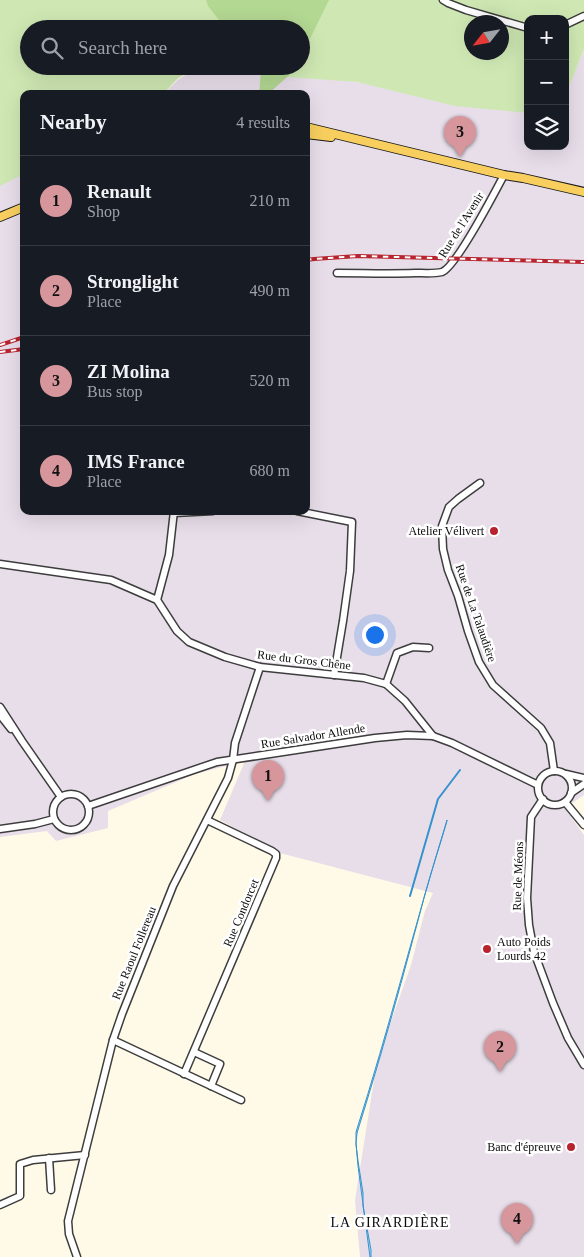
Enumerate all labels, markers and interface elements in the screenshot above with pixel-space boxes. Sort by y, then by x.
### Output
north arrow [464,15,509,60]
map controls [524,15,569,150]
button: + [524,15,569,60]
search box [20,20,310,75]
icon: search [38,34,66,62]
text: Search here [78,37,167,58]
button: − [524,60,569,105]
button: layers [524,105,569,150]
text: Nearby [40,110,107,134]
text: 4 results [236,114,290,131]
pin: 3 [444,116,476,157]
text: Renault [87,181,151,202]
street label: Rue de l'Avenir [435,190,487,260]
text: 1 [52,192,60,209]
text: 210 m [250,192,290,209]
text: Shop [87,203,120,220]
text: Stronglight [87,271,179,292]
text: 2 [52,282,60,299]
text: 490 m [250,282,290,299]
text: Place [87,293,122,310]
text: ZI Molina [87,361,170,382]
text: 3 [52,372,60,389]
text: 520 m [250,372,290,389]
text: Bus stop [87,383,143,400]
text: IMS France [87,451,185,472]
text: 4 [52,462,60,479]
text: 680 m [250,462,290,479]
text: Place [87,473,122,490]
place label: Atelier Vélivert [409,524,485,538]
marker: Atelier Vélivert [488,525,500,537]
street label: Rue de La Talaudière [453,562,499,664]
your location [362,622,388,648]
street label: Rue du Gros Chêne [256,647,352,673]
street label: Rue Salvador Allende [260,721,366,751]
pin: 1 [252,760,284,801]
street label: Rue de Méons [510,841,526,911]
street label: Rue Condorcet [220,876,262,949]
street label: Rue Raoul Follereau [109,904,159,1002]
place label: Auto Poids Lourds 42 [497,935,551,963]
marker: Auto Poids Lourds 42 [481,943,493,955]
pin: 2 [484,1031,516,1072]
place label: Banc d'épreuve [487,1140,561,1154]
marker: Banc d'épreuve [565,1141,577,1153]
pin: 4 [501,1203,533,1244]
district label: LA GIRARDIÈRE [330,1214,450,1230]

